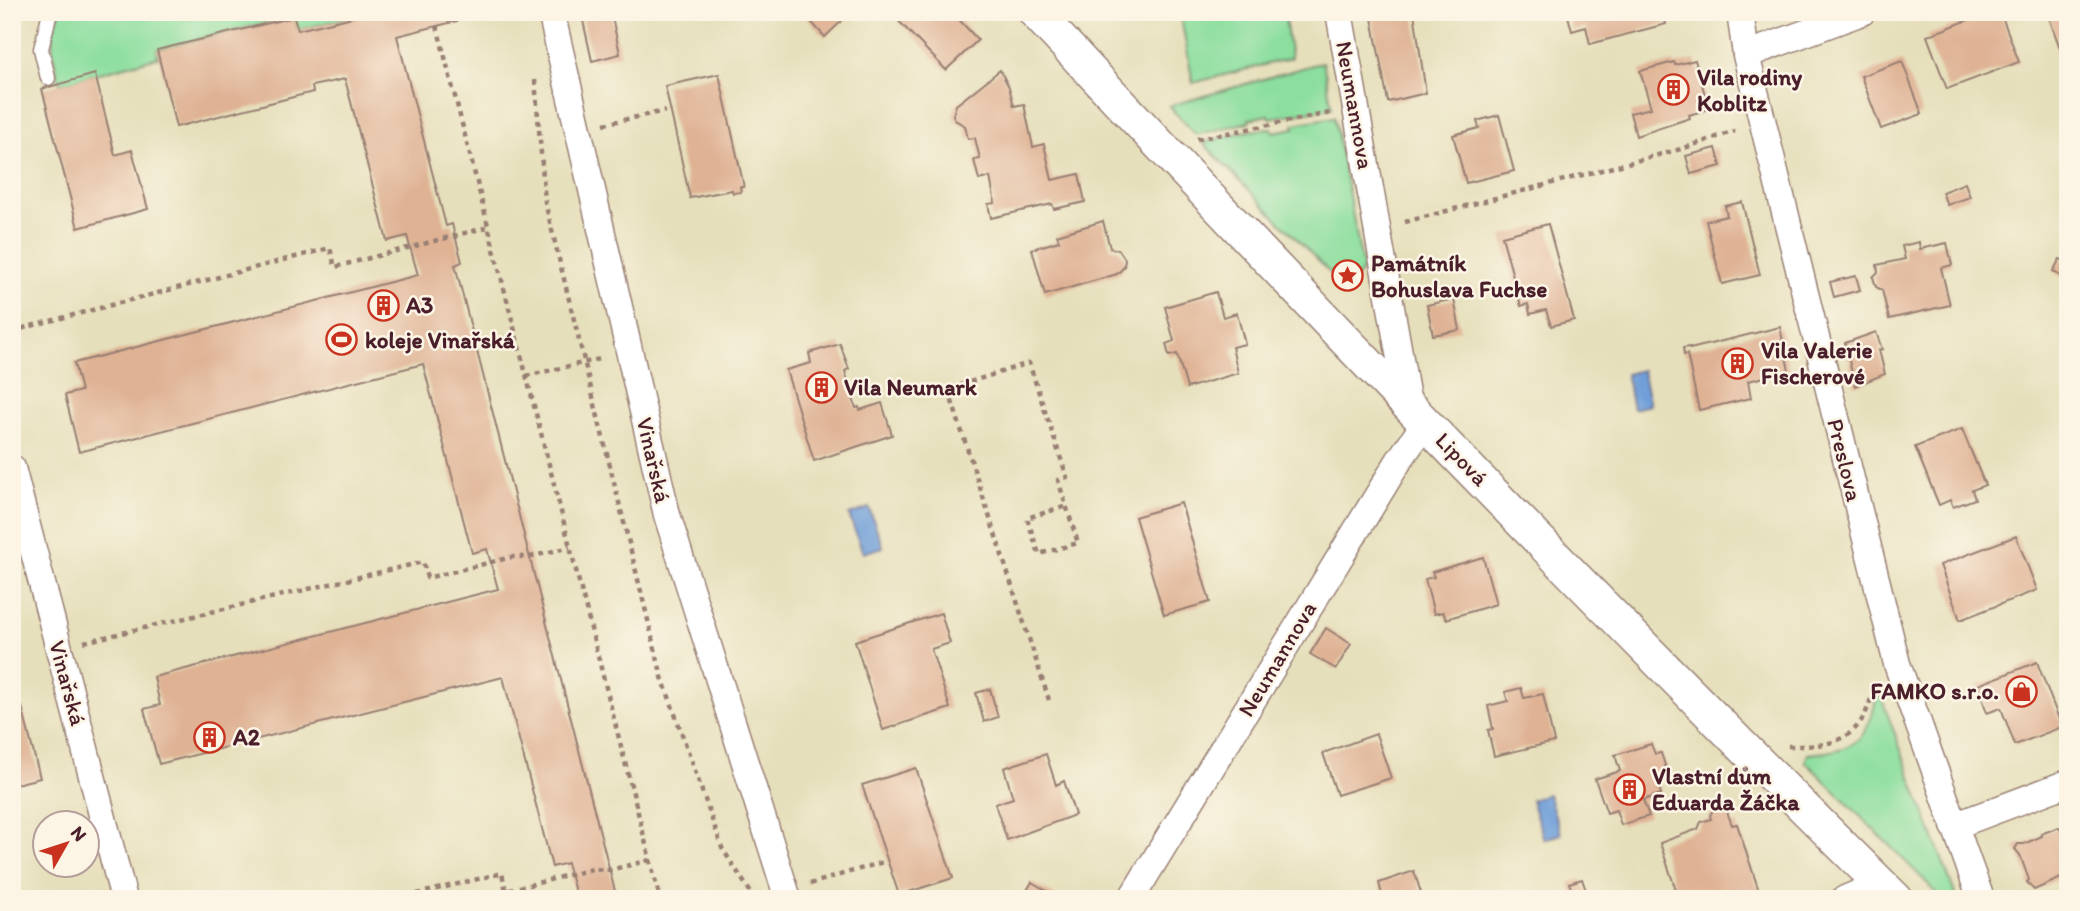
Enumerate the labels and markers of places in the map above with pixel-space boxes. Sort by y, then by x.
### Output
place label: Vila rodiny Koblitz [1697,63,1802,117]
building icon: Vila rodiny Koblitz [1657,73,1691,107]
place label: Památník Bohuslava Fuchse [1371,249,1547,303]
place icon: Památník Bohuslava Fuchse [1331,259,1365,293]
building icon: A3 [366,288,400,322]
place label: A3 [405,291,434,319]
sports icon: koleje Vinařská [325,323,359,357]
place label: koleje Vinařská [365,326,516,354]
place label: Vila Valerie Fischerové [1761,336,1873,390]
building icon: Vila Valerie Fischerové [1721,346,1755,380]
building icon: Vila Neumark [804,370,838,404]
place label: Vila Neumark [844,373,978,401]
shop icon: FAMKO s.r.o. [2005,674,2039,708]
place label: FAMKO s.r.o. [1871,677,1999,705]
building icon: A2 [193,720,227,754]
place label: A2 [232,723,261,751]
place label: Vlastní dům Eduarda Žáčka [1652,762,1800,816]
building icon: Vlastní dům Eduarda Žáčka [1612,772,1646,806]

